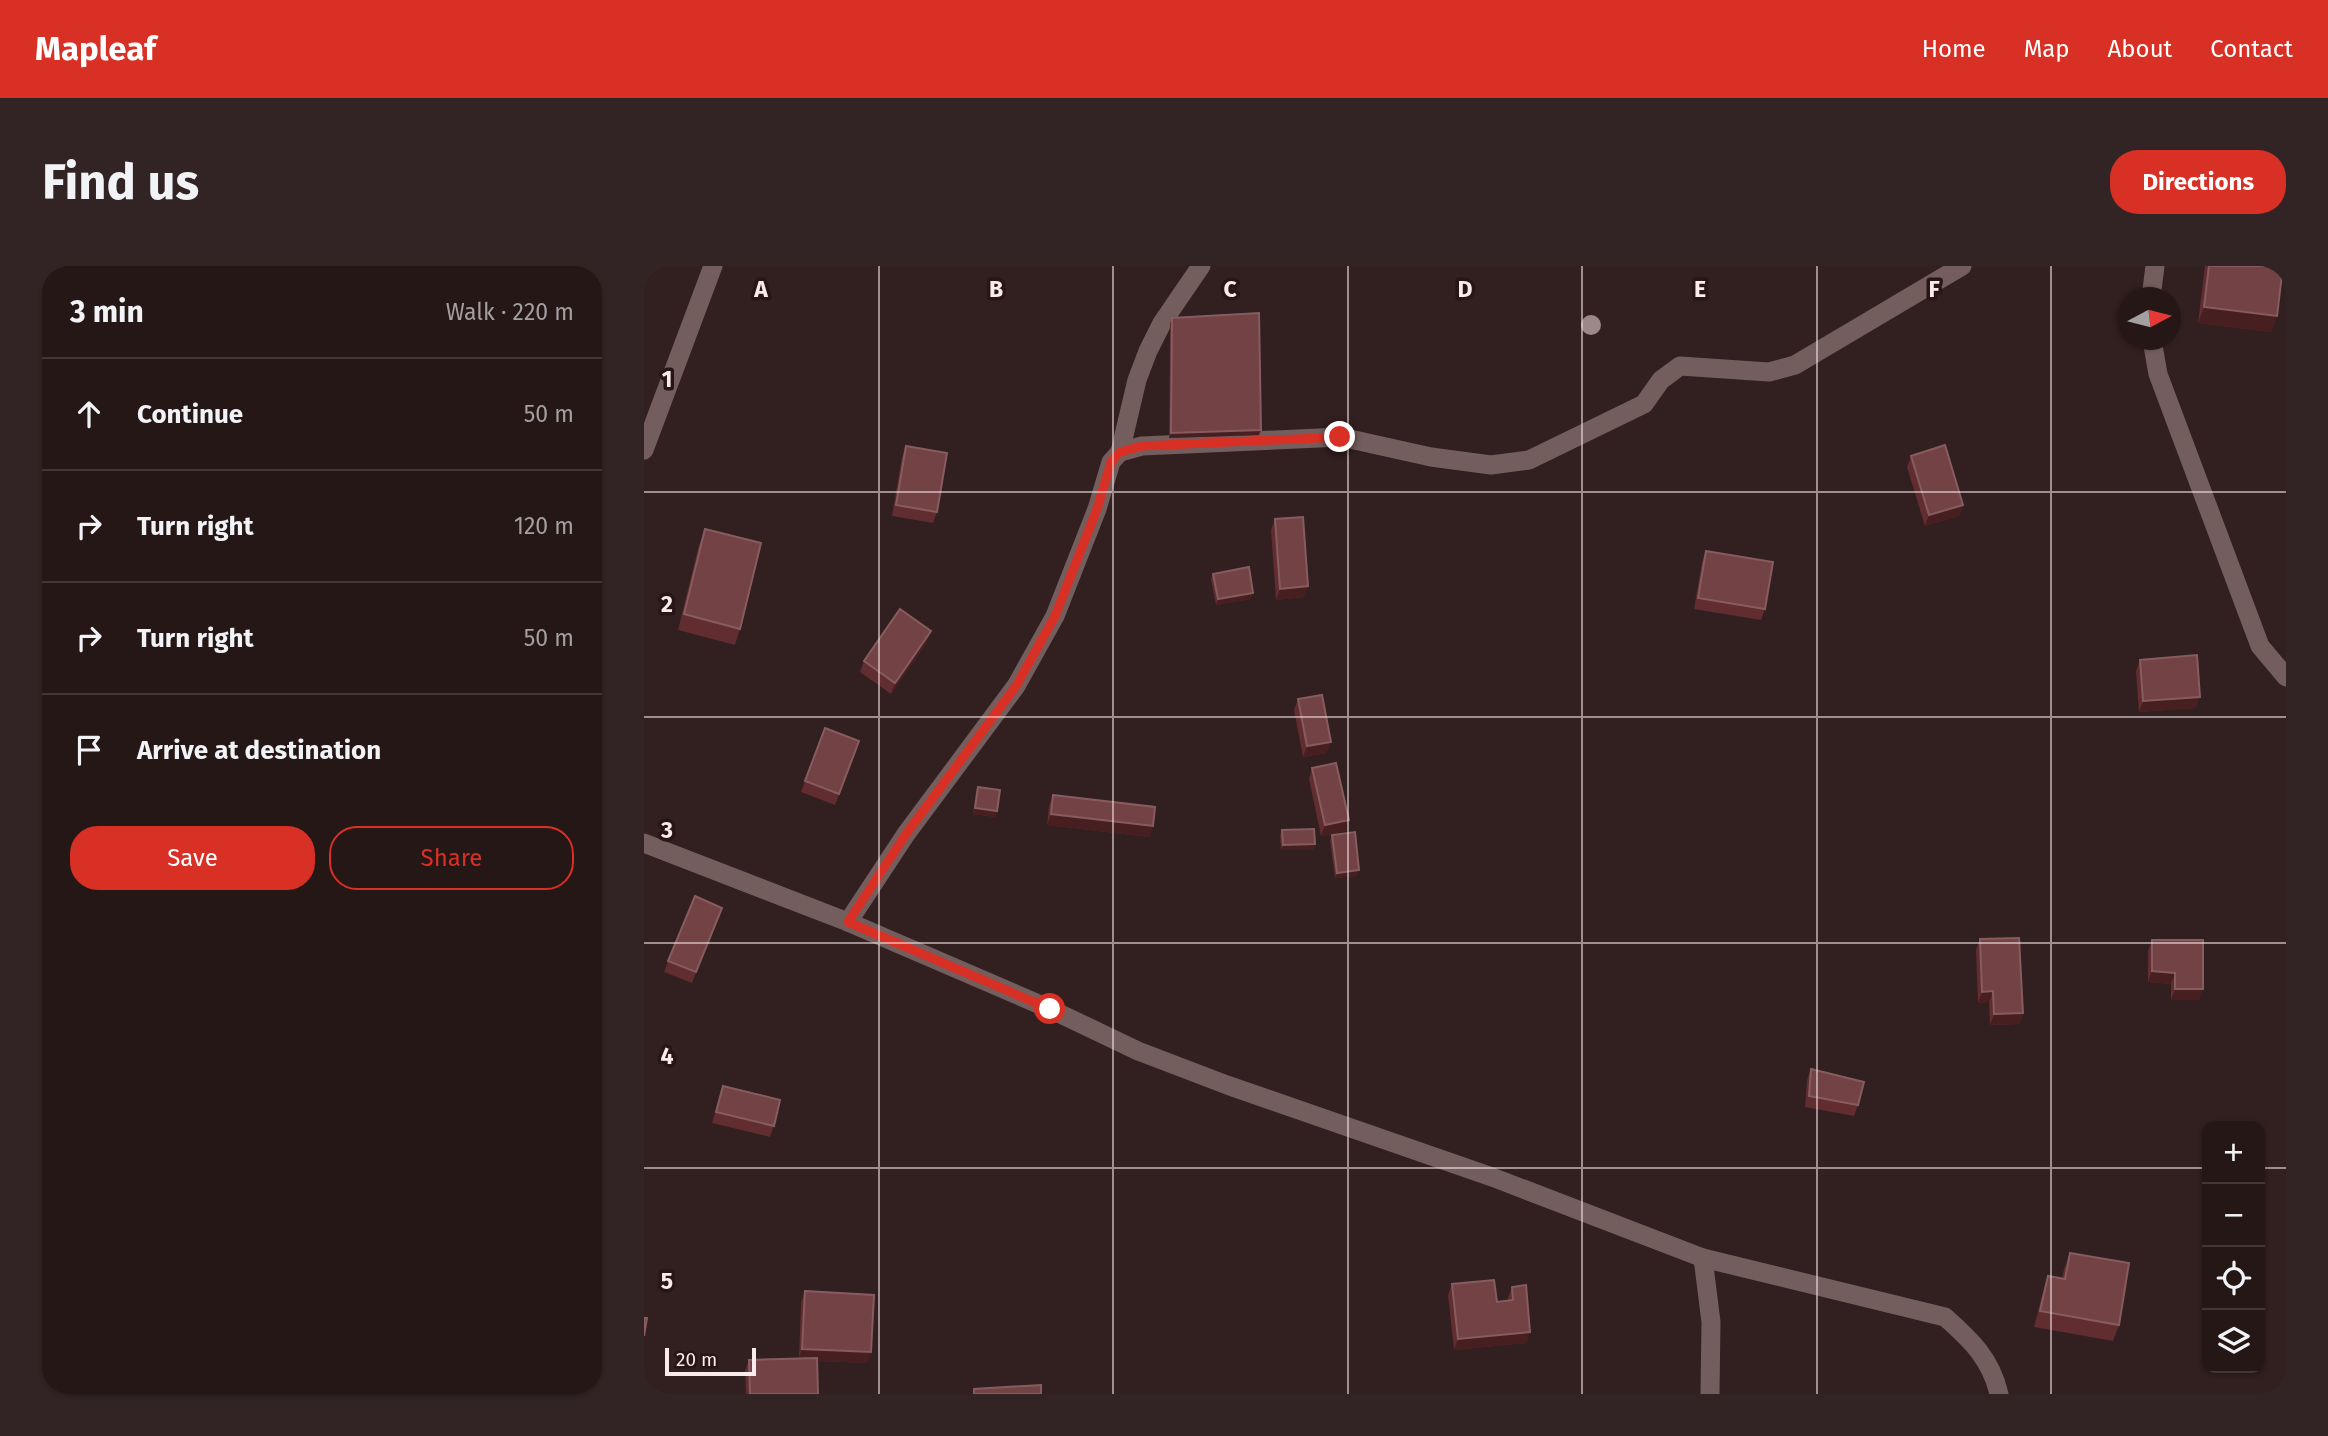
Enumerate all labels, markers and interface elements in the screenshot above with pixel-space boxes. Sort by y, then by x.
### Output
text: Mapleaf [35,29,156,69]
text: Home [1922,35,1986,63]
text: Map [2024,35,2070,63]
text: About [2108,35,2172,63]
text: Contact [2210,35,2293,63]
button: Directions [2110,150,2286,214]
text: Find us [42,153,199,212]
text: A [753,275,768,303]
text: B [989,275,1003,303]
text: C [1223,275,1237,303]
text: D [1458,275,1473,303]
text: E [1694,275,1706,303]
text: F [1928,275,1940,303]
north arrow [2118,287,2181,350]
text: 3 min [70,294,144,330]
text: Walk · 220 m [446,298,574,326]
text: 1 [662,365,672,393]
icon: ahead [70,395,108,433]
text: Continue [137,399,243,430]
text: 50 m [524,400,574,428]
route end [1324,421,1355,452]
icon: right [70,507,108,545]
text: Turn right [137,511,254,542]
text: 120 m [514,512,574,540]
text: 2 [661,590,673,618]
icon: right [70,619,108,657]
text: Turn right [137,623,254,654]
text: 50 m [524,624,574,652]
icon: arrive [70,731,108,769]
text: Arrive at destination [137,735,381,766]
text: 3 [660,816,673,844]
button: Save [70,826,315,890]
button: Share [329,826,574,890]
route start [1034,993,1065,1024]
text: 4 [661,1042,674,1070]
map controls [2202,1121,2265,1373]
button: + [2202,1121,2265,1184]
button: − [2202,1184,2265,1247]
button: locate [2202,1247,2265,1310]
text: 5 [661,1267,673,1295]
button: layers [2202,1310,2265,1373]
scale bar [665,1345,756,1377]
text: 20 m [676,1348,717,1371]

